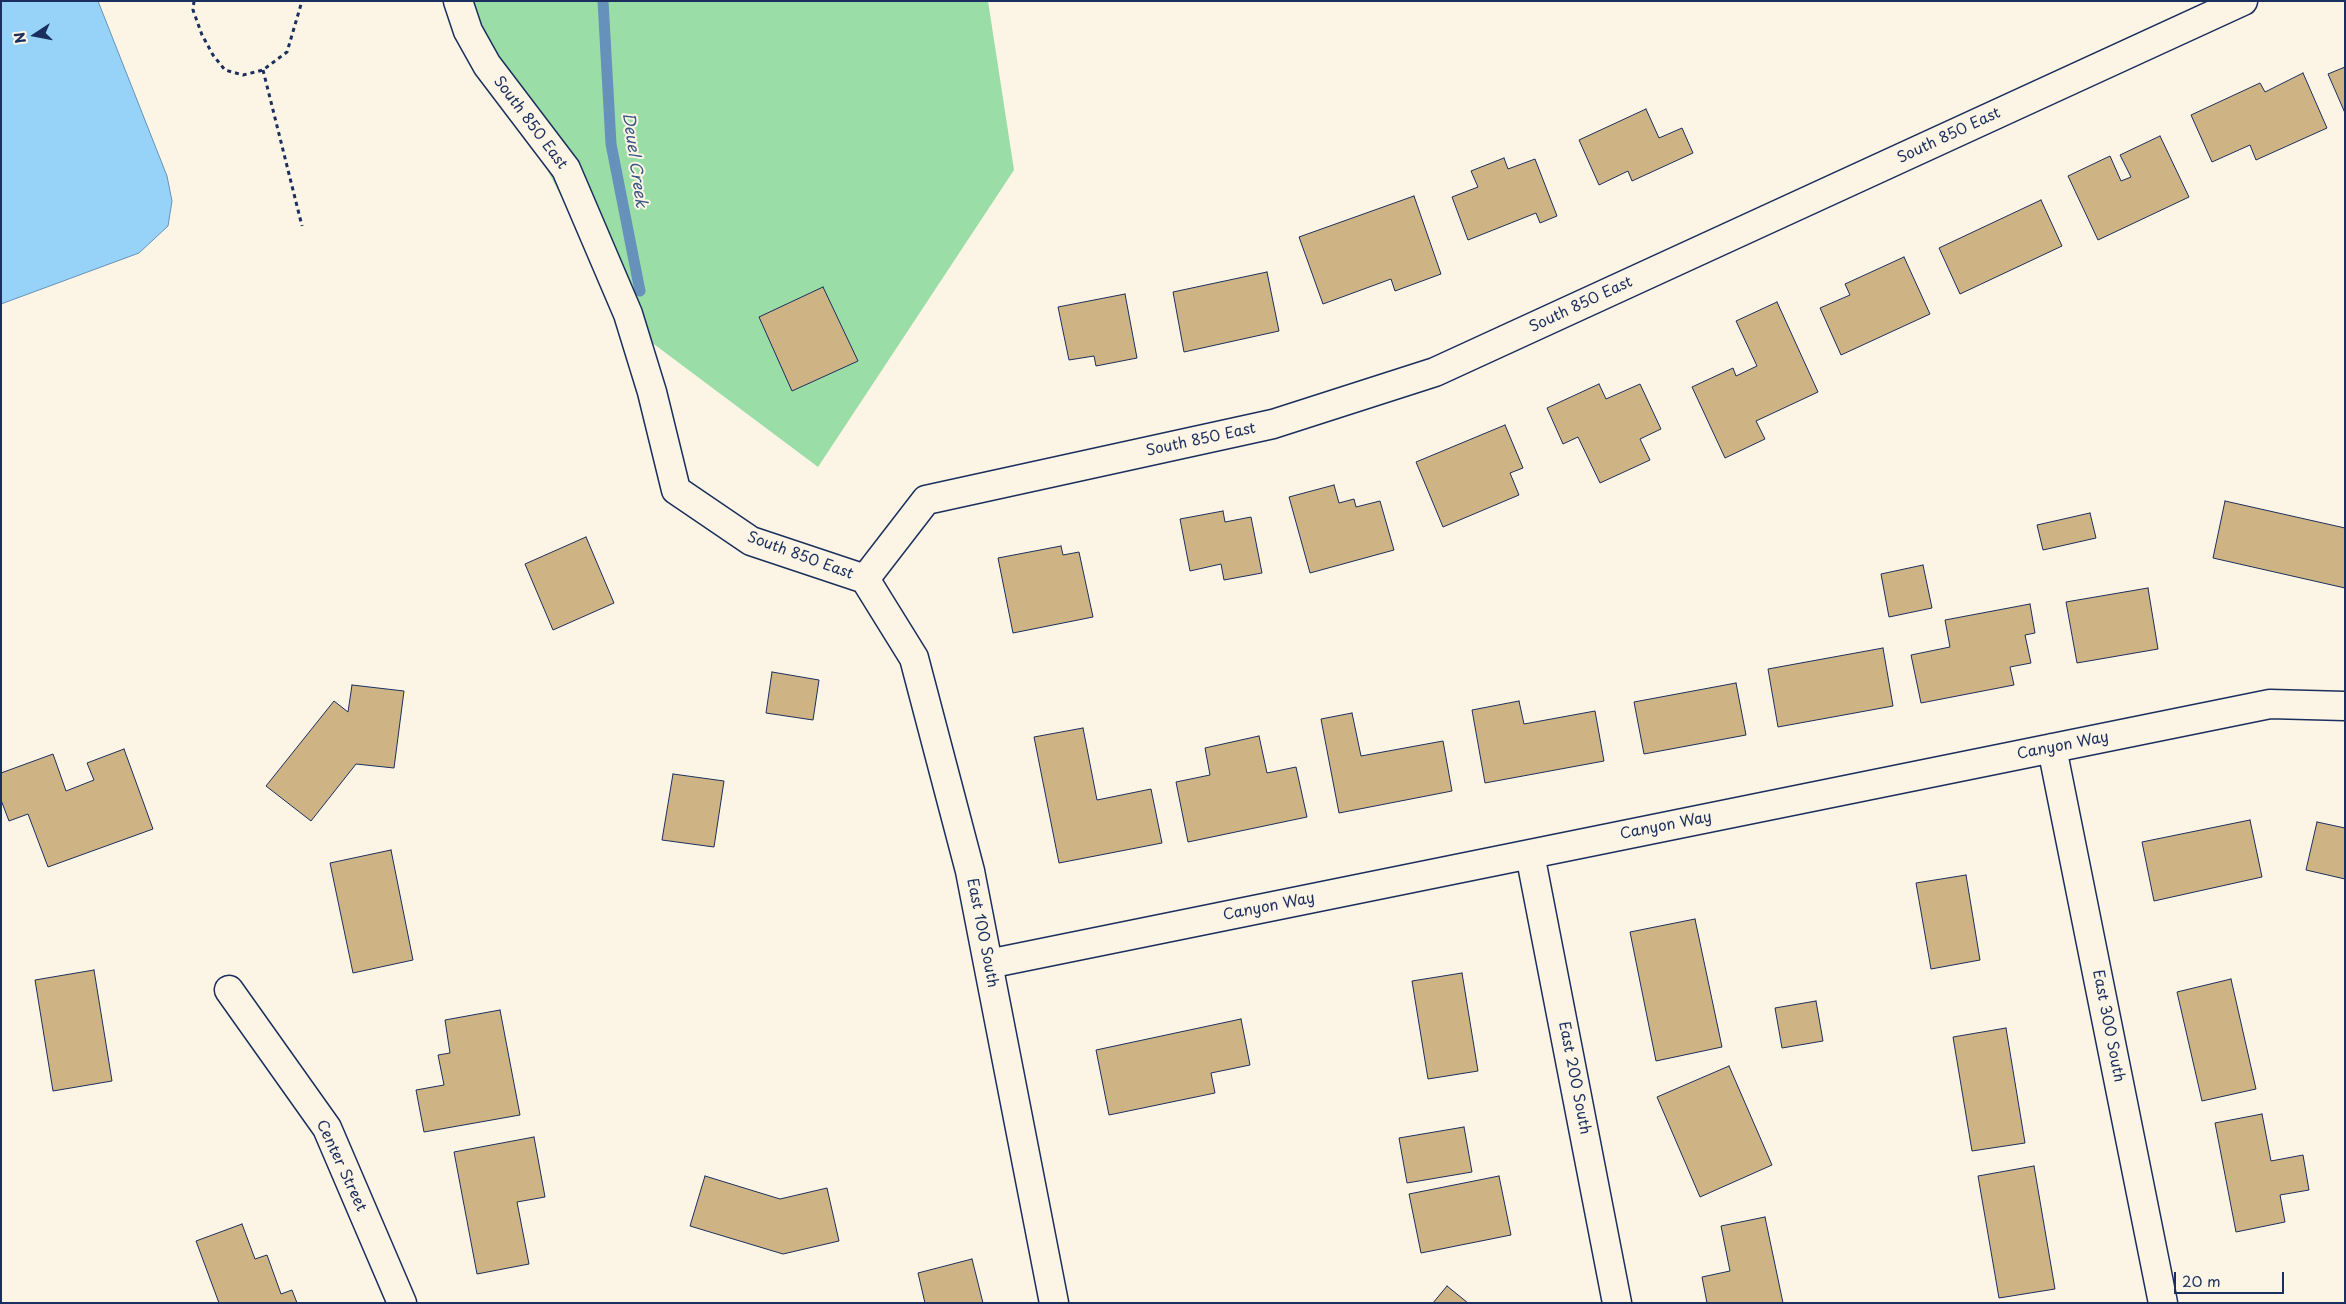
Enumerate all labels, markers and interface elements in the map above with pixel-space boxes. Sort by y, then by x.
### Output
north arrow [10,10,60,60]
text: N [8,31,31,45]
street label: South 850 East [489,73,571,173]
street label: South 850 East [1895,104,2003,168]
water label: Deuel Creek [618,111,650,209]
street label: South 850 East [1527,273,1635,337]
street label: South 850 East [1145,420,1257,460]
street label: South 850 East [745,528,855,584]
street label: Canyon Way [2016,728,2110,764]
street label: Canyon Way [1619,808,1713,844]
street label: East 100 South [963,877,1001,989]
street label: Canyon Way [1222,889,1316,925]
street label: East 300 South [2088,968,2128,1084]
street label: East 200 South [1554,1020,1594,1136]
street label: Center Street [312,1117,370,1215]
scale bar [2176,1262,2286,1294]
text: 20 m [2182,1269,2221,1292]

